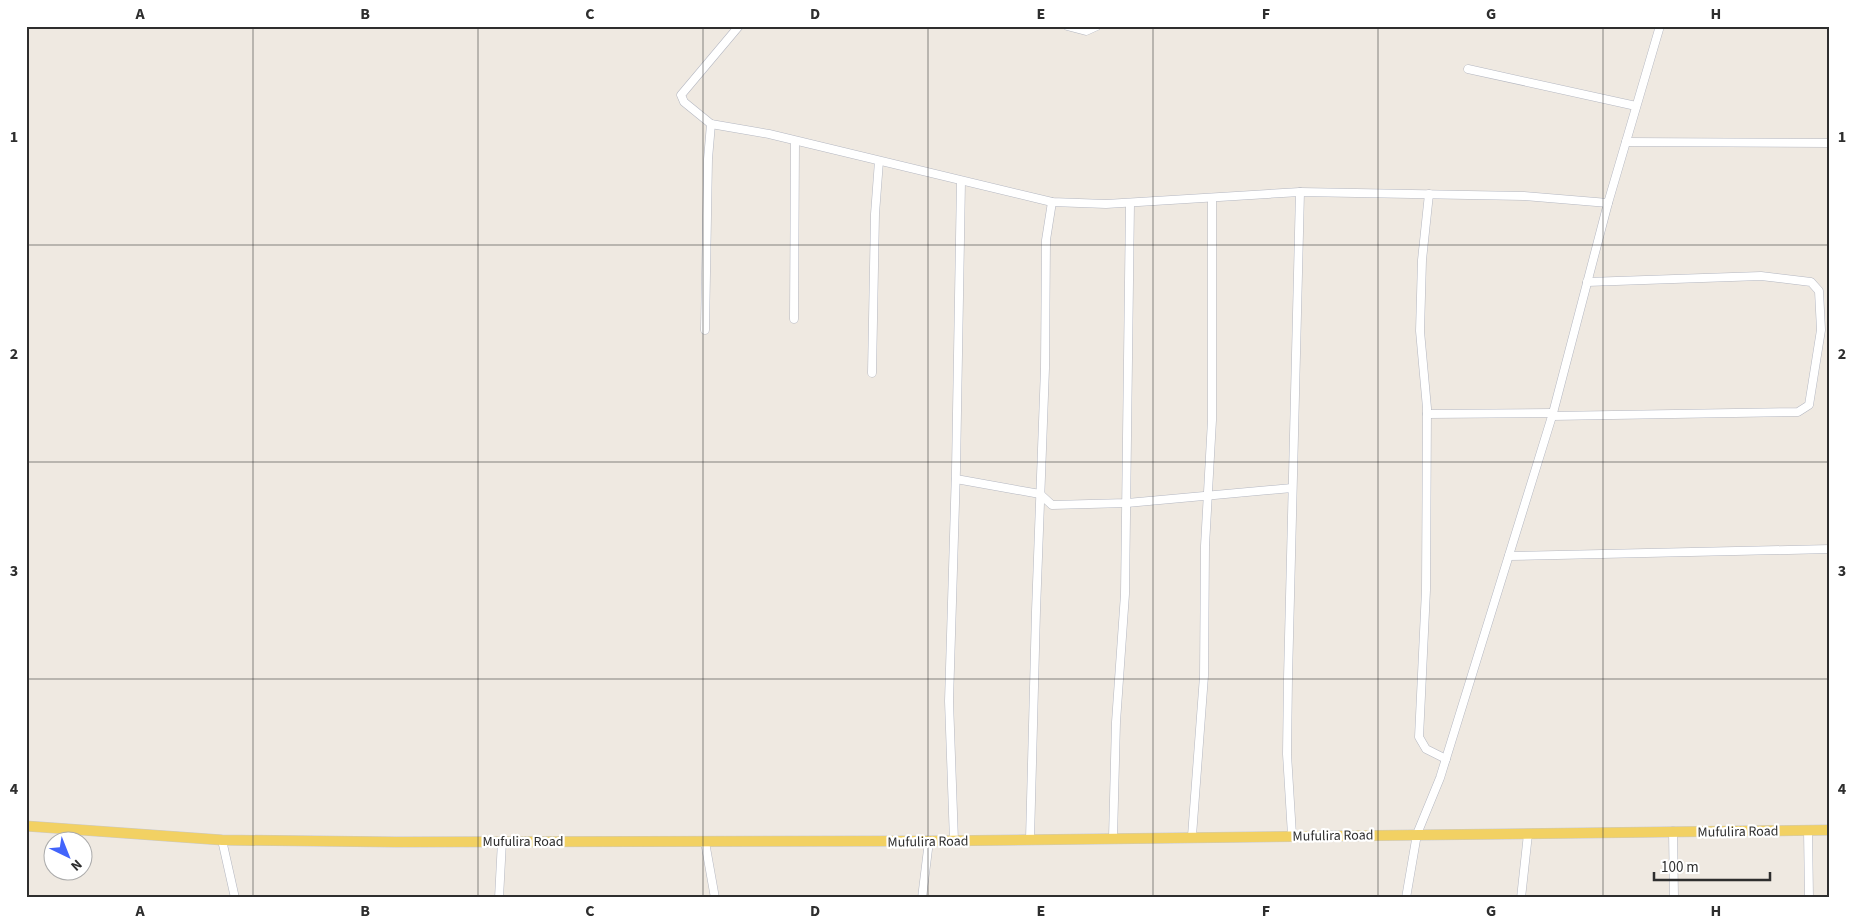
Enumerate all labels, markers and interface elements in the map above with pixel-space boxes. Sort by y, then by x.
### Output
text: A [134,3,145,25]
text: B [360,3,370,25]
text: C [585,3,595,25]
text: D [810,3,820,25]
text: E [1037,3,1045,25]
text: F [1262,3,1270,25]
text: G [1486,3,1496,25]
text: H [1711,3,1721,25]
text: 1 [10,126,18,148]
text: 1 [1838,126,1846,148]
text: 2 [10,343,18,365]
text: 2 [1838,343,1846,365]
text: 3 [10,560,18,582]
text: 3 [1838,560,1846,582]
text: 4 [10,778,19,800]
text: 4 [1838,778,1847,800]
street label: Mufulira Road [1697,821,1779,843]
street label: Mufulira Road [1292,825,1374,847]
street label: Mufulira Road [887,831,969,853]
north arrow [42,832,92,882]
street label: Mufulira Road [483,832,563,852]
scale bar [1654,849,1770,881]
text: N [66,854,86,875]
text: 100 m [1661,857,1699,878]
text: A [134,900,145,922]
text: B [360,900,370,922]
text: C [585,900,595,922]
text: D [810,900,820,922]
text: E [1037,900,1045,922]
text: F [1262,900,1270,922]
text: G [1486,900,1496,922]
text: H [1711,900,1721,922]

